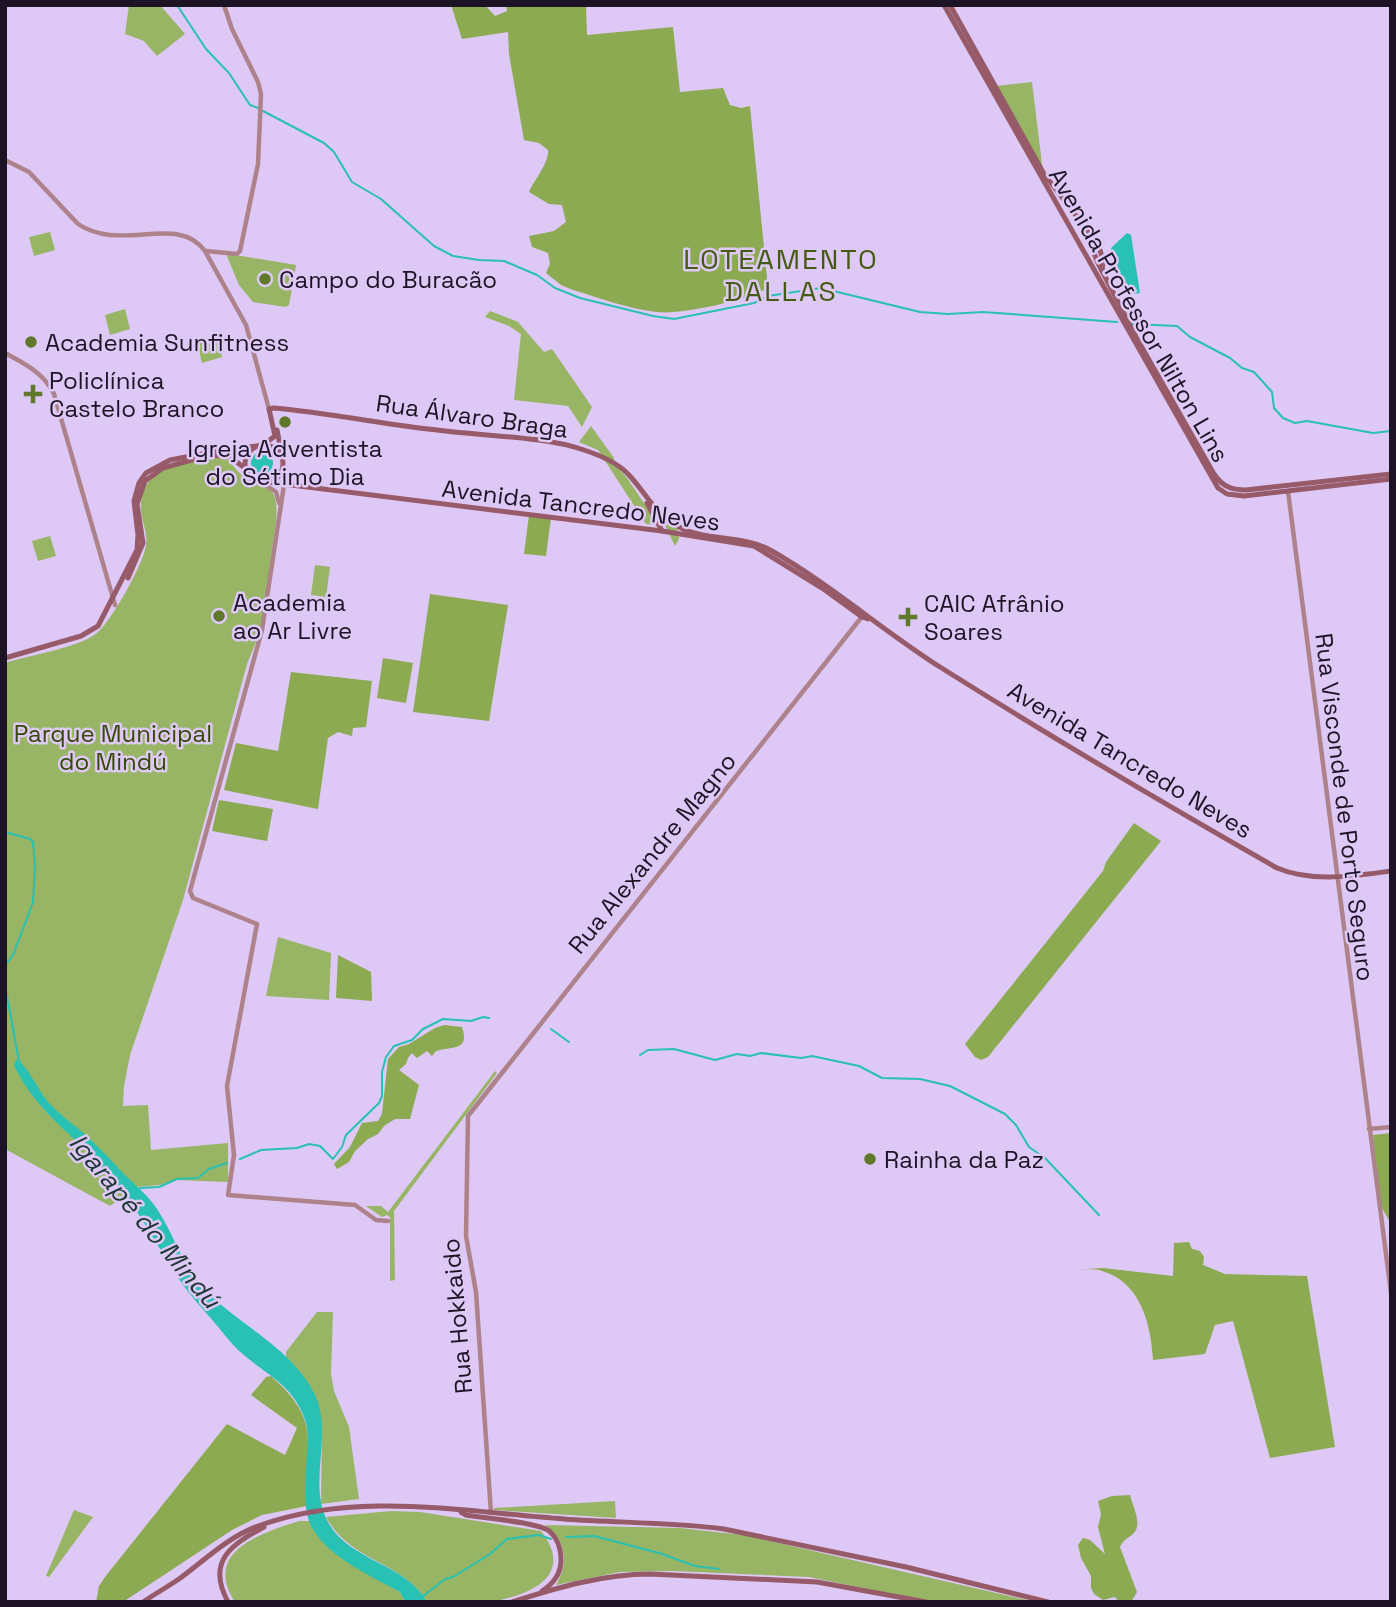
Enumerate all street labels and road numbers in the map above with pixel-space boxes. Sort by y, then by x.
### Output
street label: Avenida Professor Nilton Lins [1042,162,1236,468]
street label: Rua Álvaro Braga [374,387,570,445]
street label: Avenida Tancredo Neves [440,473,722,537]
street label: Rua Visconde de Porto Seguro [1308,631,1382,983]
street label: Avenida Tancredo Neves [1002,675,1258,845]
street label: Rua Alexandre Magno [561,746,743,960]
street label: Rua Hokkaido [435,1237,479,1395]

